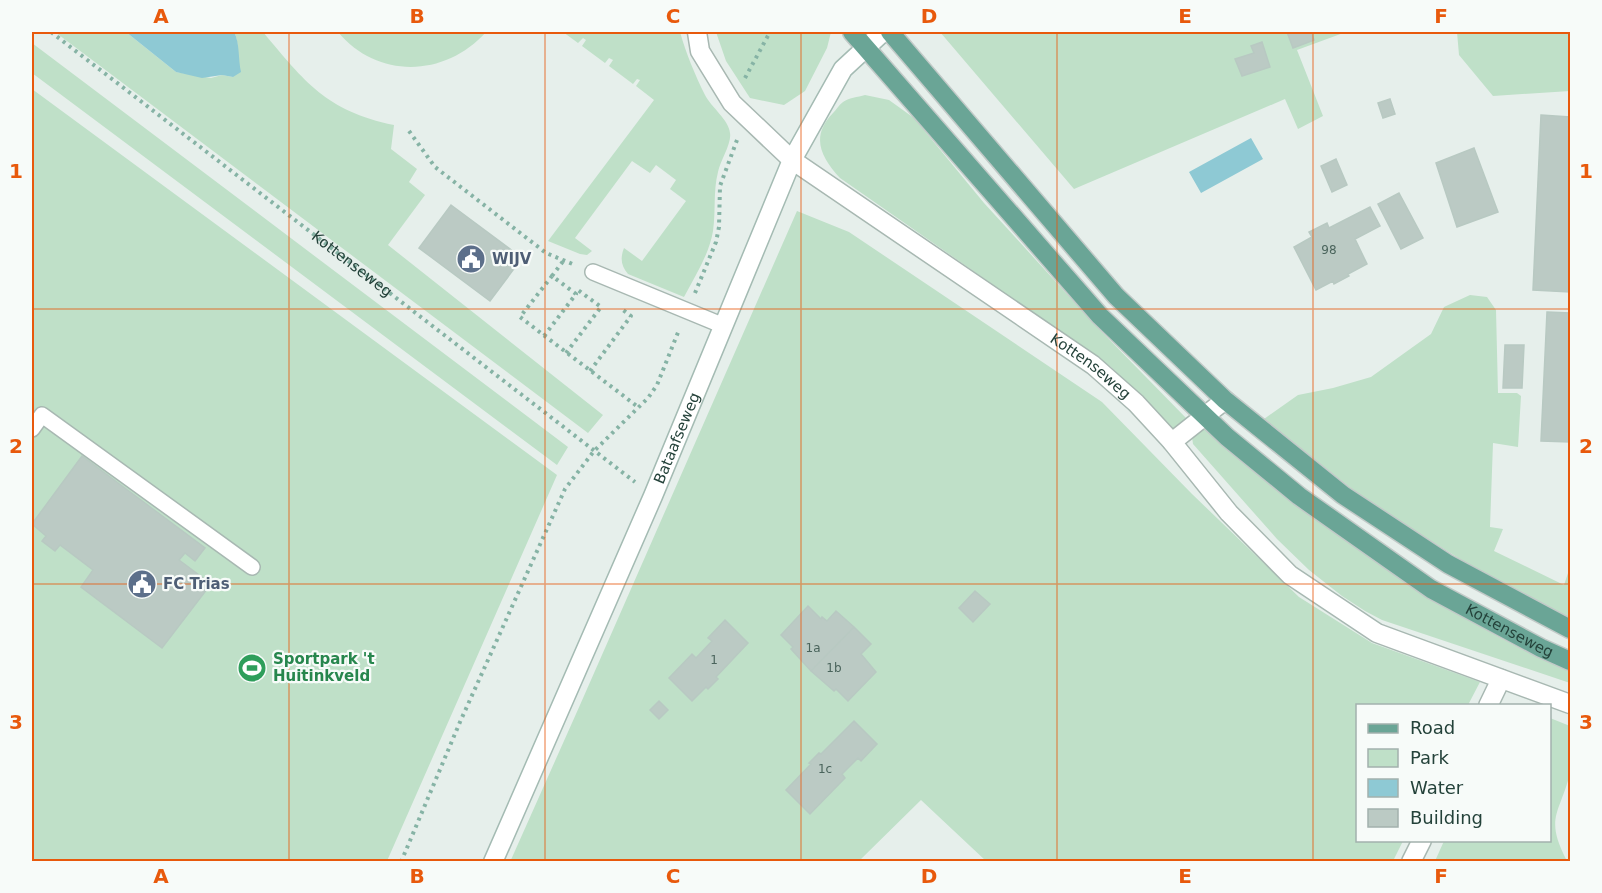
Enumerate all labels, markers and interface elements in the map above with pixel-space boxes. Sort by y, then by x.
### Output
text: A [153,4,169,28]
text: B [409,4,425,28]
text: C [666,4,680,28]
text: D [921,4,937,28]
text: E [1178,4,1192,28]
text: F [1434,4,1448,28]
text: 1 [9,159,23,183]
text: 1 [1579,159,1593,183]
street label: Kottenseweg [308,227,396,301]
public building icon: WIJV [455,243,487,275]
house number: 98 [1321,243,1337,257]
place label: WIJV [492,250,532,268]
street label: Kottenseweg [1047,330,1134,403]
street label: Bataafseweg [650,390,704,487]
text: 2 [9,434,23,458]
text: 2 [1579,434,1593,458]
public building icon: FC Trias [126,568,158,600]
place label: FC Trias [163,575,230,593]
street label: Kottenseweg [1462,600,1556,661]
house number: 1a [806,641,821,655]
place label: Sportpark 't Huitinkveld [273,650,375,685]
sports icon: Sportpark 't Huitinkveld [236,652,268,684]
house number: 1 [710,653,718,667]
house number: 1b [826,661,842,675]
legend [1356,704,1551,842]
text: 3 [9,710,23,734]
text: 3 [1579,710,1593,734]
text: Road [1410,717,1455,738]
text: Park [1410,747,1449,768]
house number: 1c [818,762,832,776]
text: Water [1410,777,1464,798]
text: Building [1410,807,1483,828]
text: A [153,864,169,888]
text: B [409,864,425,888]
text: C [666,864,680,888]
text: D [921,864,937,888]
text: E [1178,864,1192,888]
text: F [1434,864,1448,888]

